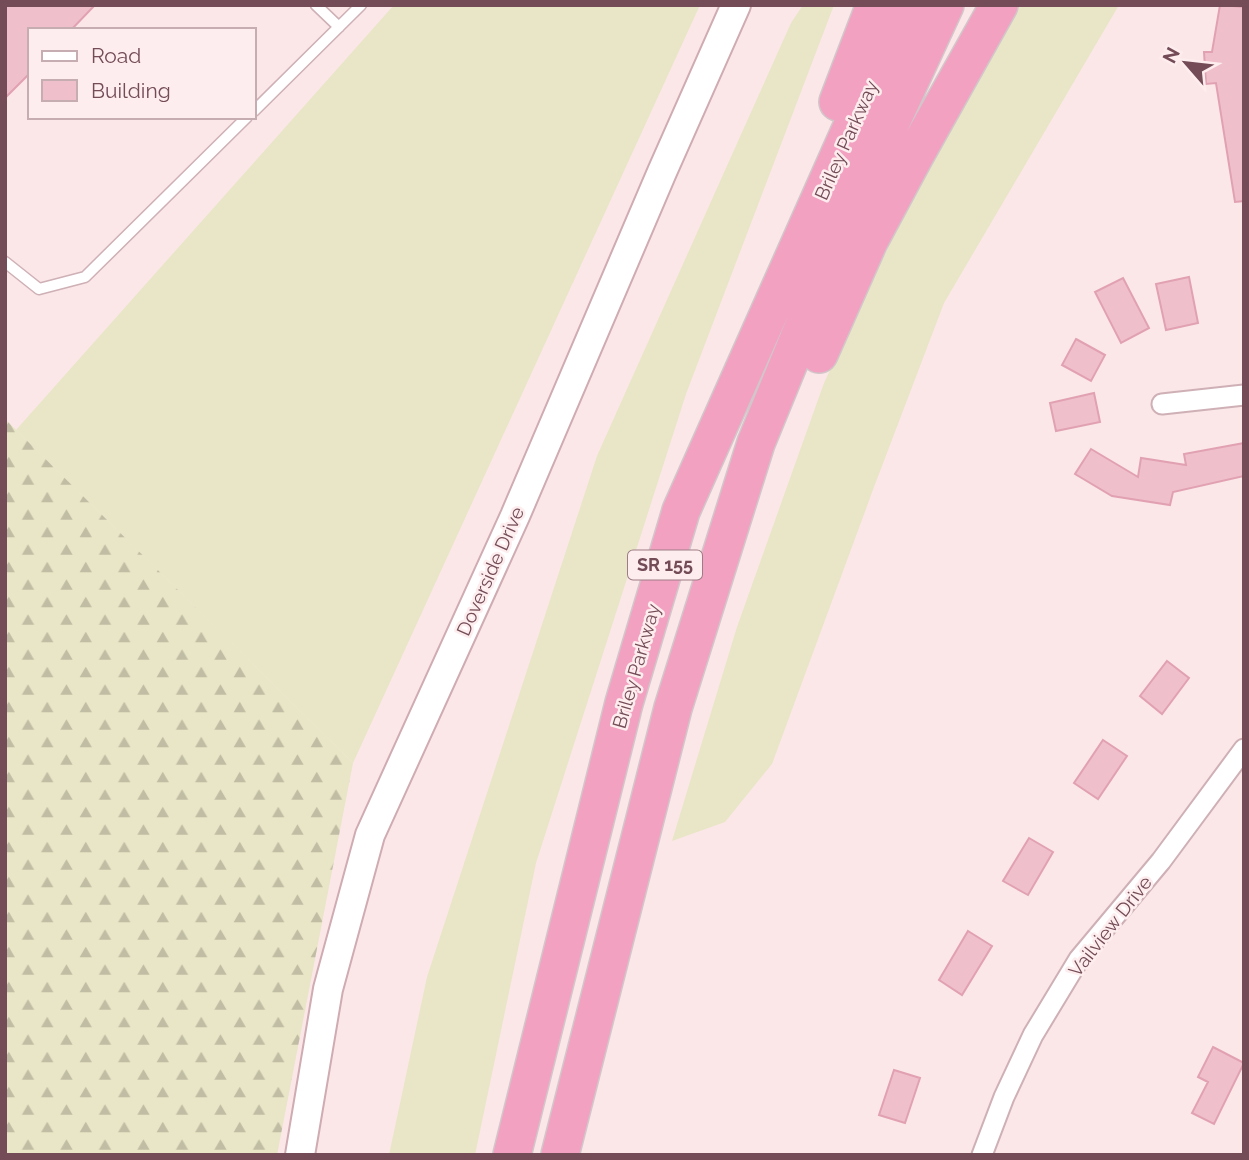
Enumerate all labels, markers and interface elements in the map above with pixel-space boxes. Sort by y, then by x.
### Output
legend [28,28,256,119]
north arrow [1151,28,1221,98]
text: Road [91,43,141,68]
text: N [1158,43,1184,67]
street label: Briley Parkway [810,77,882,203]
text: Building [91,78,171,103]
street label: Doverside Drive [452,503,528,639]
road number: SR 155 [628,550,702,580]
street label: Briley Parkway [608,601,664,731]
street label: Vailview Drive [1064,871,1156,981]

